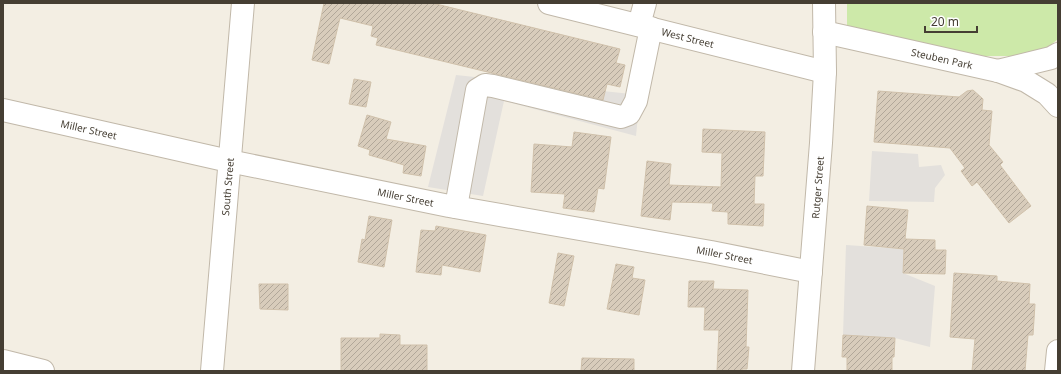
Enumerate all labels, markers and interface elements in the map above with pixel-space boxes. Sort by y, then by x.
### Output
scale bar [925,8,977,34]
text: 20 m [931,13,959,30]
street label: West Street [660,24,716,51]
street label: Steuben Park [910,45,975,72]
street label: Miller Street [59,116,119,143]
street label: Rutger Street [808,155,827,219]
street label: South Street [218,157,237,216]
street label: Miller Street [376,185,435,210]
street label: Miller Street [695,243,754,267]

